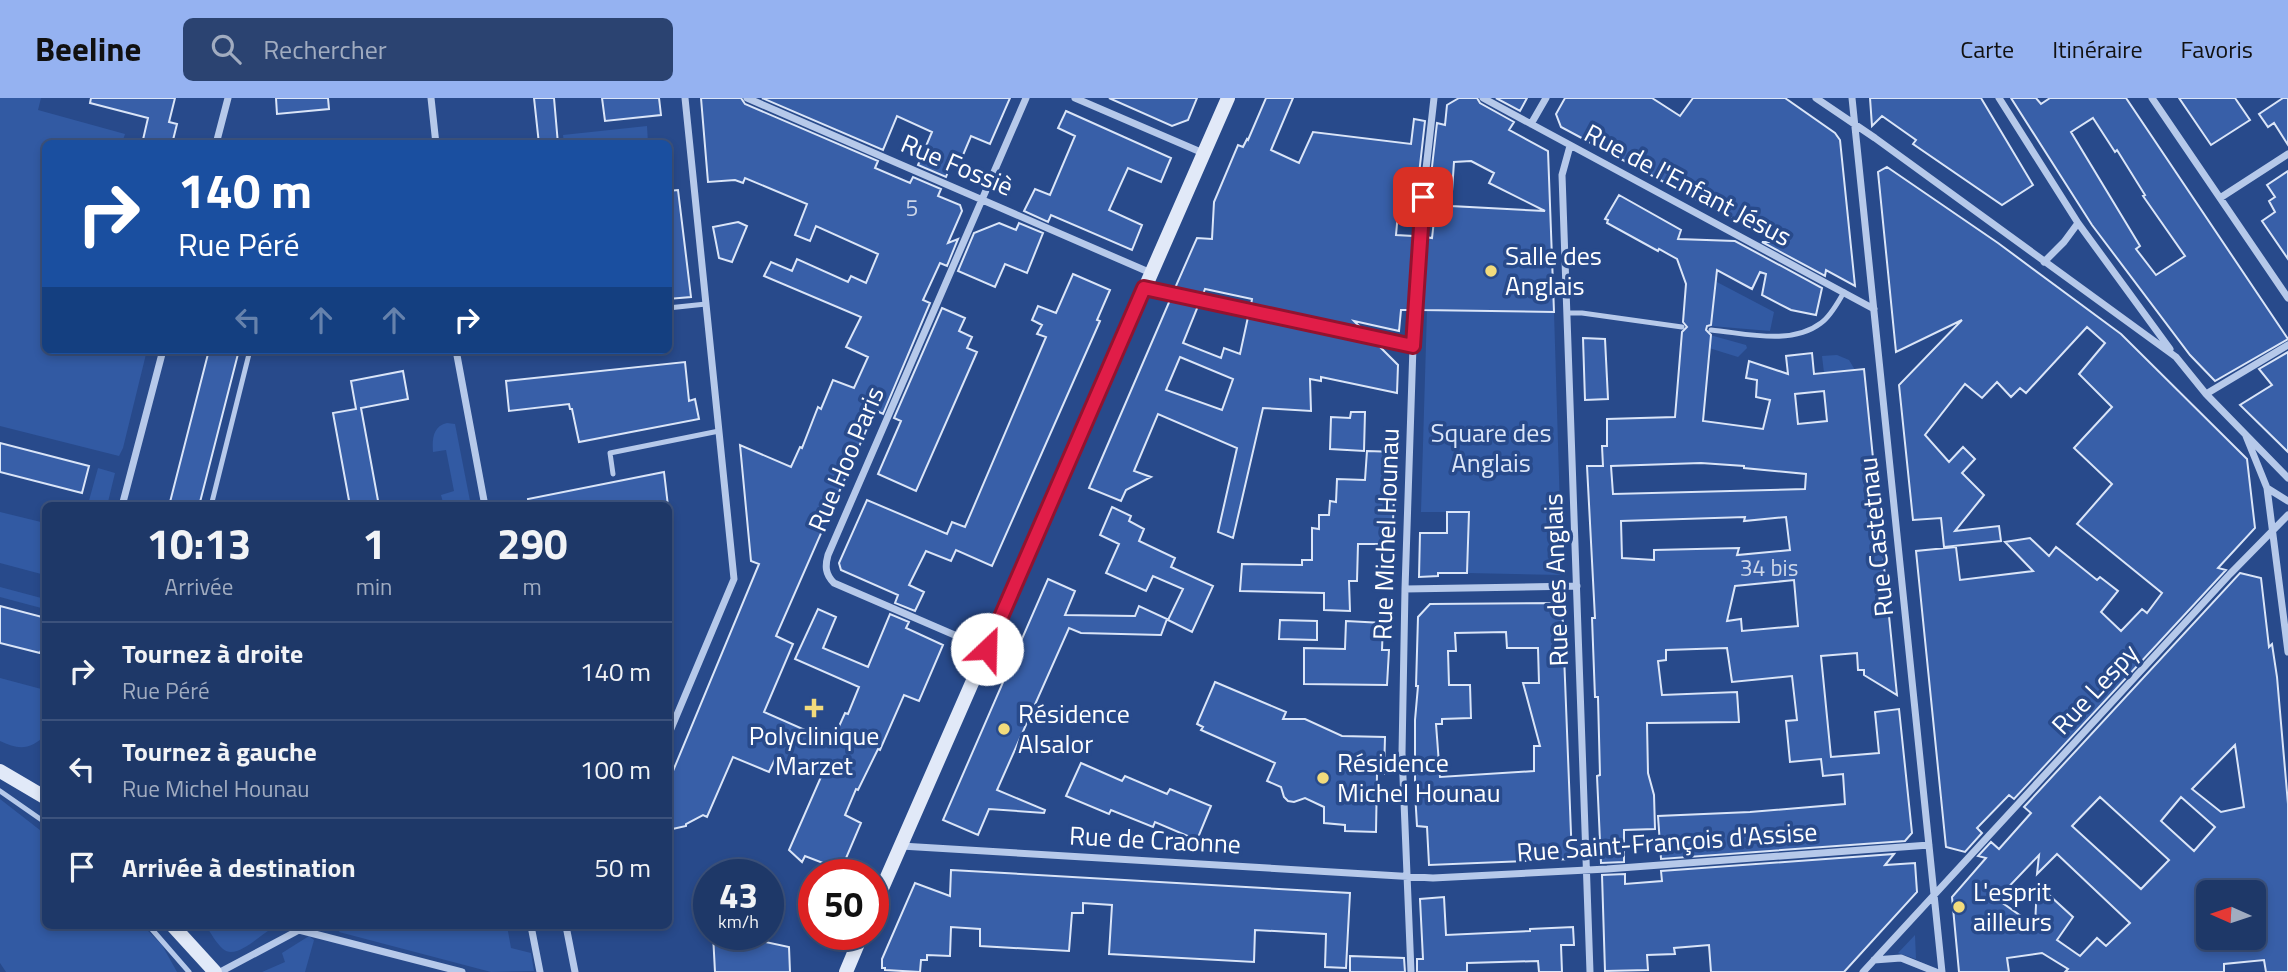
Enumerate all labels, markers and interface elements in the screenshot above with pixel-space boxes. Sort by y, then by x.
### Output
search box [183,18,673,81]
text: Beeline [35,24,141,74]
icon: search [207,30,245,68]
text: Rechercher [263,30,387,69]
text: Carte [1960,31,2014,67]
text: Itinéraire [2052,31,2143,67]
text: Favoris [2181,31,2253,67]
street label: Rue de l'Enfant Jésus [1578,113,1799,256]
street label: Rue Fossiè [895,123,1019,206]
text: 140 m [178,152,312,227]
pin [1393,167,1453,227]
icon: right [63,168,154,259]
icon: arrive [1404,178,1442,216]
house number: 5 [906,190,918,225]
text: Rue Péré [178,220,300,268]
place label: Salle des Anglais [1505,236,1602,305]
marker: Salle des Anglais [1483,263,1499,279]
icon: left [229,301,267,339]
icon: ahead [302,301,340,339]
icon: ahead [375,301,413,339]
icon: right [448,301,486,339]
street label: Rue Hoo Paris [797,380,894,537]
park label: Square des Anglais [1430,413,1552,482]
street label: Rue Michel Hounau [1362,427,1409,641]
street label: Rue Castetnau [1848,455,1903,619]
street label: Rue des Anglais [1533,493,1578,667]
text: 10:13 [146,511,251,575]
text: 1 [362,511,386,575]
text: 290 [497,511,567,575]
house number: 34 bis [1740,550,1798,585]
text: Arrivée [165,569,233,604]
text: min [356,569,392,604]
text: m [523,569,542,604]
position arrow [950,612,1024,686]
text: Tournez à droite [122,634,303,673]
street label: Rue Lespy [2042,634,2147,743]
icon: right [63,652,101,690]
text: 140 m [580,652,651,691]
text: Rue Péré [122,673,210,708]
place label: Résidence Alsalor [1018,694,1130,763]
marker: Polyclinique Marzet [804,698,824,718]
place label: Polyclinique Marzet [749,716,879,785]
marker: Résidence Alsalor [996,721,1012,737]
text: Tournez à gauche [122,732,317,771]
place label: Résidence Michel Hounau [1337,743,1500,812]
icon: left [63,750,101,788]
text: 100 m [580,750,651,789]
marker: Résidence Michel Hounau [1315,770,1331,786]
text: Rue Michel Hounau [122,771,310,806]
street label: Rue Saint-François d'Assise [1515,812,1819,871]
street label: Rue de Craonne [1068,816,1242,863]
icon: arrive [63,848,101,886]
text: Arrivée à destination [122,848,356,887]
text: 50 m [594,848,651,887]
speed limit sign: 50 [798,859,889,950]
text: 43 [719,868,758,922]
place label: L'esprit ailleurs [1973,872,2052,941]
north arrow [2196,880,2266,950]
map controls [2196,880,2266,950]
marker: L'esprit ailleurs [1951,899,1967,915]
text: km/h [718,908,759,935]

